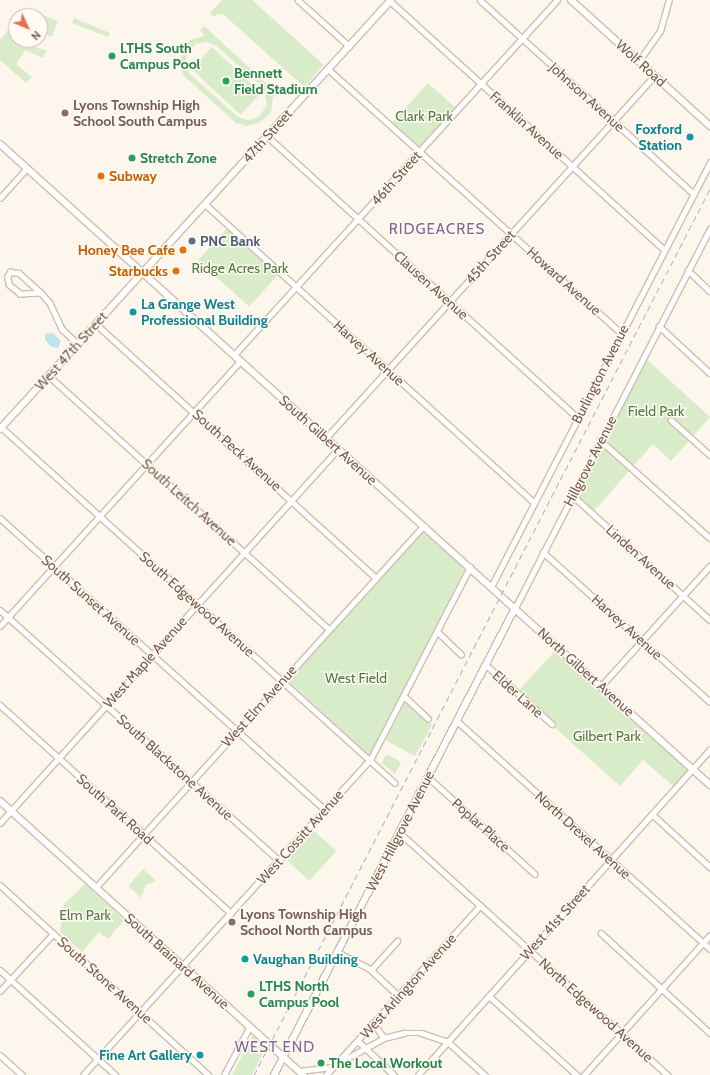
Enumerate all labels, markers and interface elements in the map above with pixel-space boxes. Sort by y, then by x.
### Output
north arrow [8,8,48,48]
text: N [28,28,44,43]
street label: Wolf Road [612,36,670,90]
place label: LTHS South Campus Pool [120,40,200,72]
marker: LTHS South Campus Pool [107,51,117,61]
street label: Johnson Avenue [546,59,628,135]
place label: Bennett Field Stadium [234,65,318,98]
marker: Bennett Field Stadium [221,76,231,86]
street label: Franklin Avenue [487,87,567,163]
place label: Lyons Township High School South Campus [73,97,207,130]
street label: 47th Street [238,106,296,166]
marker: Lyons Township High School South Campus [60,108,70,118]
park label: Clark Park [395,108,453,124]
place label: Foxford Station [635,121,682,154]
marker: Foxford Station [685,132,695,142]
street label: 46th Street [367,147,425,209]
place label: Stretch Zone [140,150,217,166]
marker: Stretch Zone [127,153,137,163]
place label: Subway [109,168,157,184]
marker: Subway [96,171,106,181]
district label: RIDGEACRES [389,221,485,239]
street label: 45th Street [461,226,519,288]
place label: PNC Bank [200,233,260,249]
marker: PNC Bank [187,236,197,246]
place label: Honey Bee Cafe [78,242,175,258]
street label: Howard Avenue [524,243,604,319]
marker: Honey Bee Cafe [178,245,188,255]
street label: Clausen Avenue [390,247,472,323]
park label: Ridge Acres Park [192,260,288,276]
place label: Starbucks [109,263,168,279]
marker: Starbucks [171,266,181,276]
place label: La Grange West Professional Building [141,296,268,328]
marker: La Grange West Professional Building [128,307,138,317]
street label: West 47th Street [31,308,111,394]
street label: Harvey Avenue [330,317,408,389]
street label: Burlington Avenue [568,322,632,426]
street label: South Gilbert Avenue [276,392,380,488]
park label: Field Park [628,403,684,419]
street label: South Peck Avenue [189,406,285,494]
street label: Hillgrove Avenue [560,413,620,509]
street label: South Leitch Avenue [138,455,240,549]
street label: Linden Avenue [603,521,679,593]
street label: South Edgewood Avenue [136,548,258,660]
street label: South Sunset Avenue [38,551,144,649]
street label: Harvey Avenue [588,591,666,663]
street label: West Maple Avenue [100,613,190,711]
street label: North Gilbert Avenue [534,624,638,720]
street label: West Elm Avenue [218,662,300,750]
street label: Elder Lane [489,667,547,721]
park label: West Field [325,670,387,686]
street label: South Blackstone Avenue [114,710,236,824]
park label: Gilbert Park [573,728,641,744]
street label: West Hillgrove Avenue [362,768,438,894]
street label: South Park Road [73,770,157,848]
street label: West Cossitt Avenue [253,786,347,888]
street label: North Drexel Avenue [532,788,634,882]
street label: Poplar Place [449,795,513,855]
street label: West 41st Street [517,881,593,963]
place label: Lyons Township High School North Campus [240,906,372,938]
park label: Elm Park [59,907,111,923]
street label: South Brainard Avenue [121,910,233,1012]
marker: Lyons Township High School North Campus [227,917,237,927]
street label: West Arlington Avenue [356,930,460,1042]
street label: South Stone Avenue [54,933,156,1027]
place label: Vaughan Building [253,951,358,967]
marker: Vaughan Building [240,954,250,964]
street label: North Edgewood Avenue [536,954,656,1066]
place label: LTHS North Campus Pool [259,978,339,1010]
marker: LTHS North Campus Pool [246,989,256,999]
district label: WEST END [235,1039,315,1057]
place label: Fine Art Gallery [99,1047,192,1063]
marker: Fine Art Gallery [195,1050,205,1060]
place label: The Local Workout [329,1055,442,1071]
marker: The Local Workout [316,1058,326,1068]

